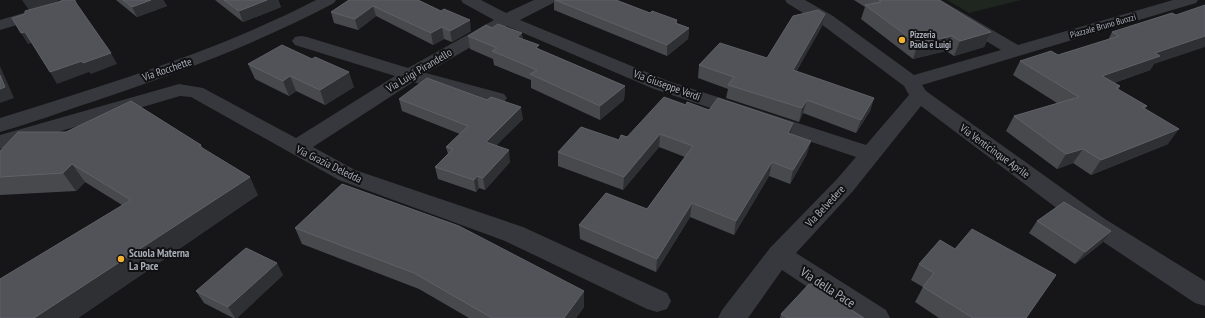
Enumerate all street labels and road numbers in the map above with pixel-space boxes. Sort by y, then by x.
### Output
street label: Piazzale Bruno Buozzi [1069,11,1137,40]
street label: Via Luigi Pirandello [383,45,455,96]
street label: Via Rocchette [139,54,194,84]
street label: Via Giuseppe Verdi [631,66,703,104]
street label: Via Venticinque Aprile [956,120,1033,181]
street label: Via Grazia Deledda [293,142,364,186]
street label: Via Belvedere [801,182,848,231]
street label: Via della Pace [796,263,858,312]

